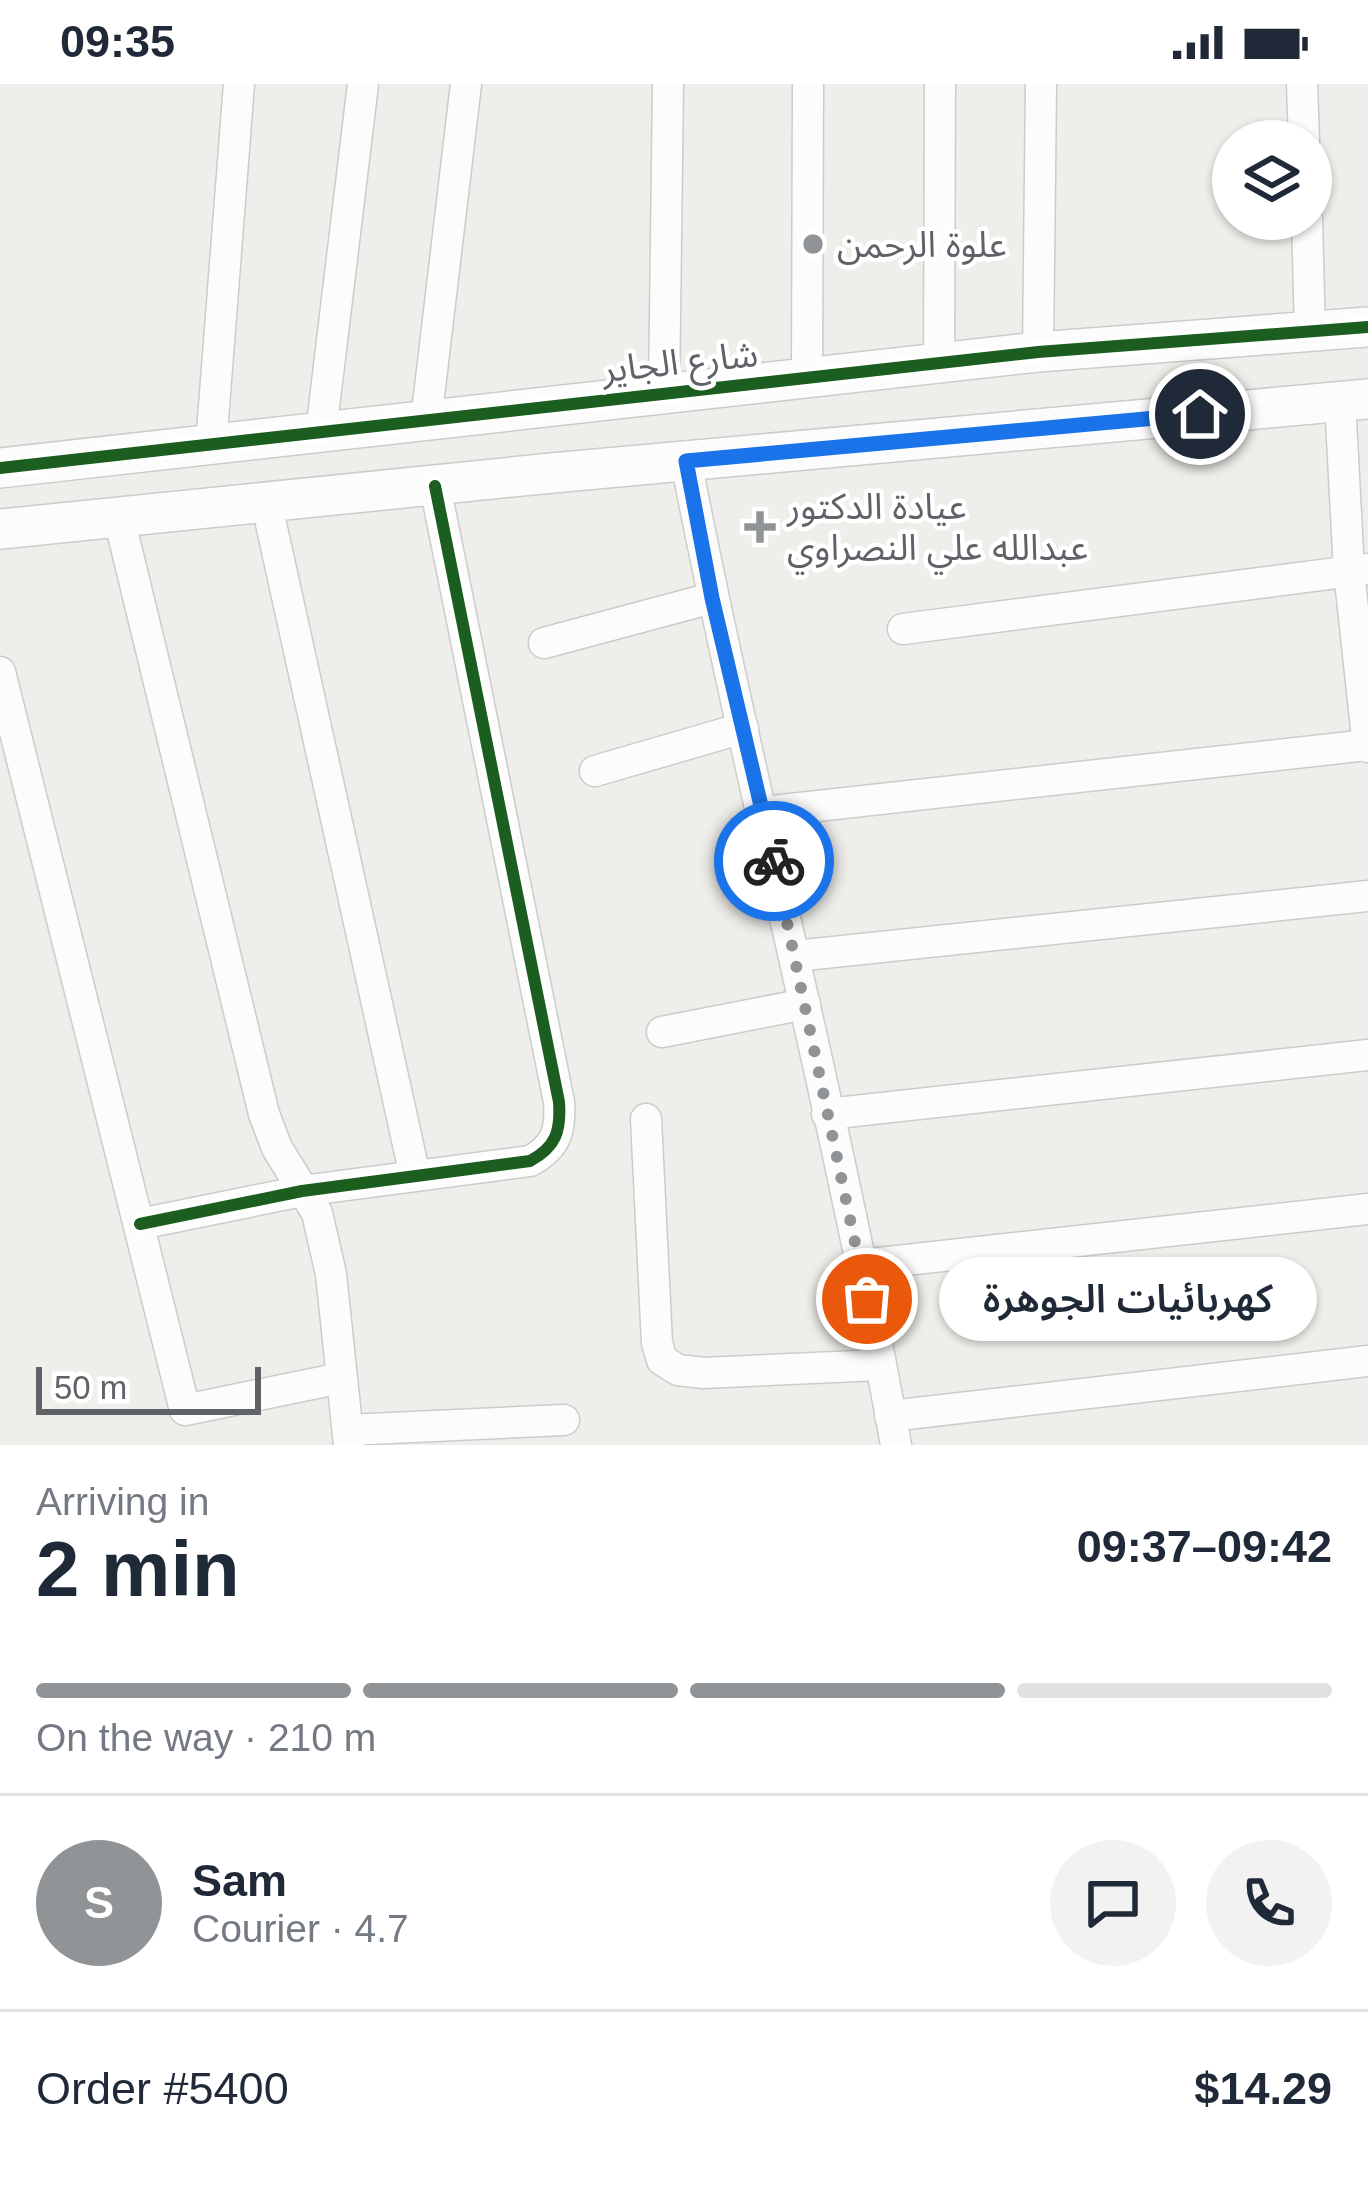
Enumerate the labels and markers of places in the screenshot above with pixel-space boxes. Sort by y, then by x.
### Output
place label: علوة الرحمن [837,224,1007,266]
marker: علوة الرحمن [800,231,826,257]
pin [1149,363,1251,465]
place label: عيادة الدكتور عبدالله علي النصراوي [786,486,1088,575]
marker: عيادة الدكتور عبدالله علي النصراوي [744,511,776,543]
pin [816,1248,918,1350]
callout: كهربائيات الجوهرة [939,1257,1317,1341]

